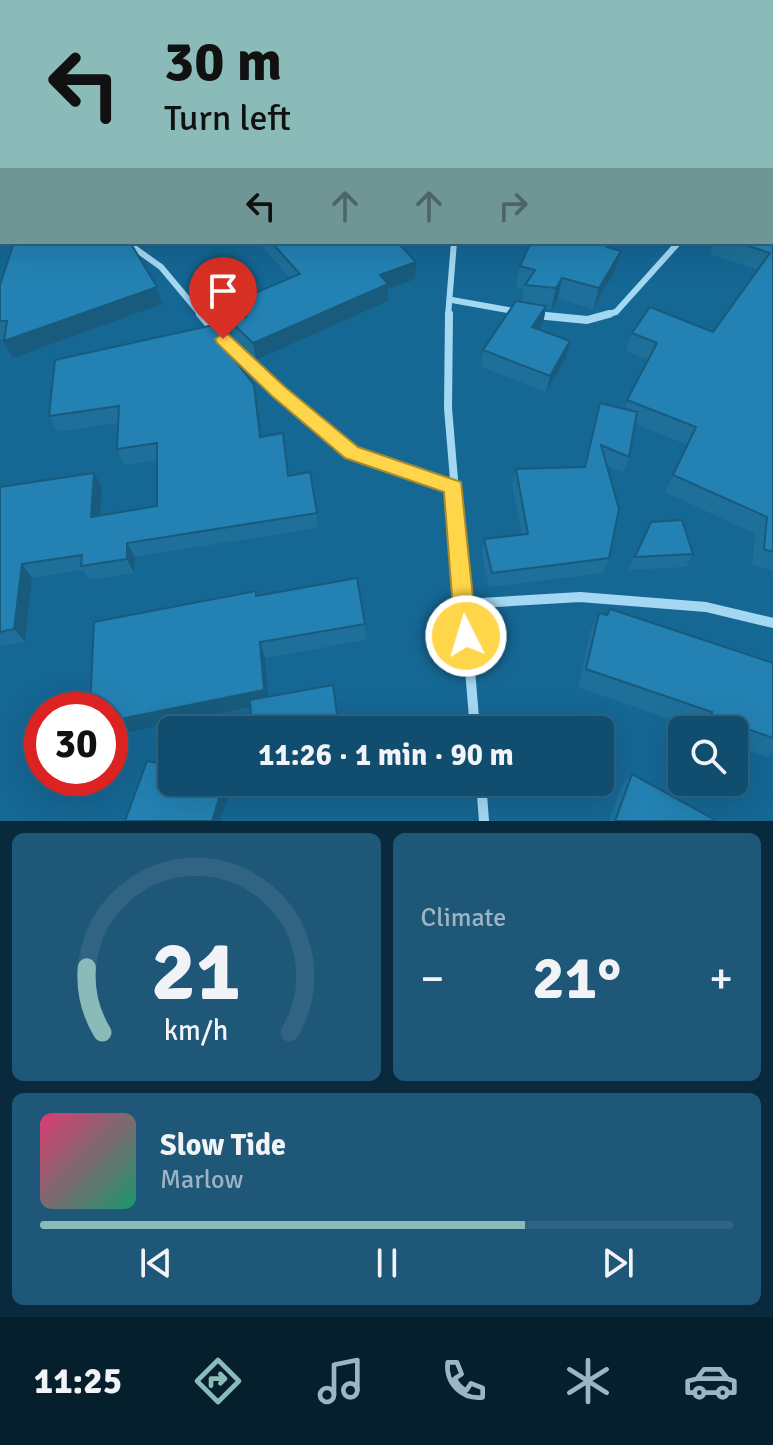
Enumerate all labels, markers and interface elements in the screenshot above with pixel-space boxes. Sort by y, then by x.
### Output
text: 30 m [164,27,282,96]
icon: left [32,32,136,136]
text: Turn left [164,96,291,141]
icon: left [239,184,283,228]
icon: ahead [323,184,367,228]
icon: ahead [407,184,451,228]
icon: right [491,184,535,228]
pin [189,257,257,339]
icon: arrive [201,269,245,313]
position arrow [424,594,508,678]
speed limit sign: 30 [24,692,128,796]
map controls [668,716,748,796]
button: search [668,716,748,796]
text: 11:26 · 1 min · 90 m [258,737,514,774]
text: Climate [421,902,506,934]
text: 21 [151,921,241,1023]
text: 21° [532,942,621,1016]
text: − [421,952,444,1006]
text: + [709,952,733,1006]
text: km/h [164,1013,229,1048]
text: Slow Tide [160,1127,286,1164]
text: Marlow [160,1164,243,1196]
icon: previous [134,1241,178,1285]
icon: pause [365,1241,409,1285]
icon: next [596,1241,640,1285]
icon: directions [190,1353,246,1409]
icon: music [313,1353,369,1409]
icon: phone [436,1353,492,1409]
icon: climate [560,1353,616,1409]
icon: car [683,1353,739,1409]
text: 11:25 [34,1359,122,1404]

